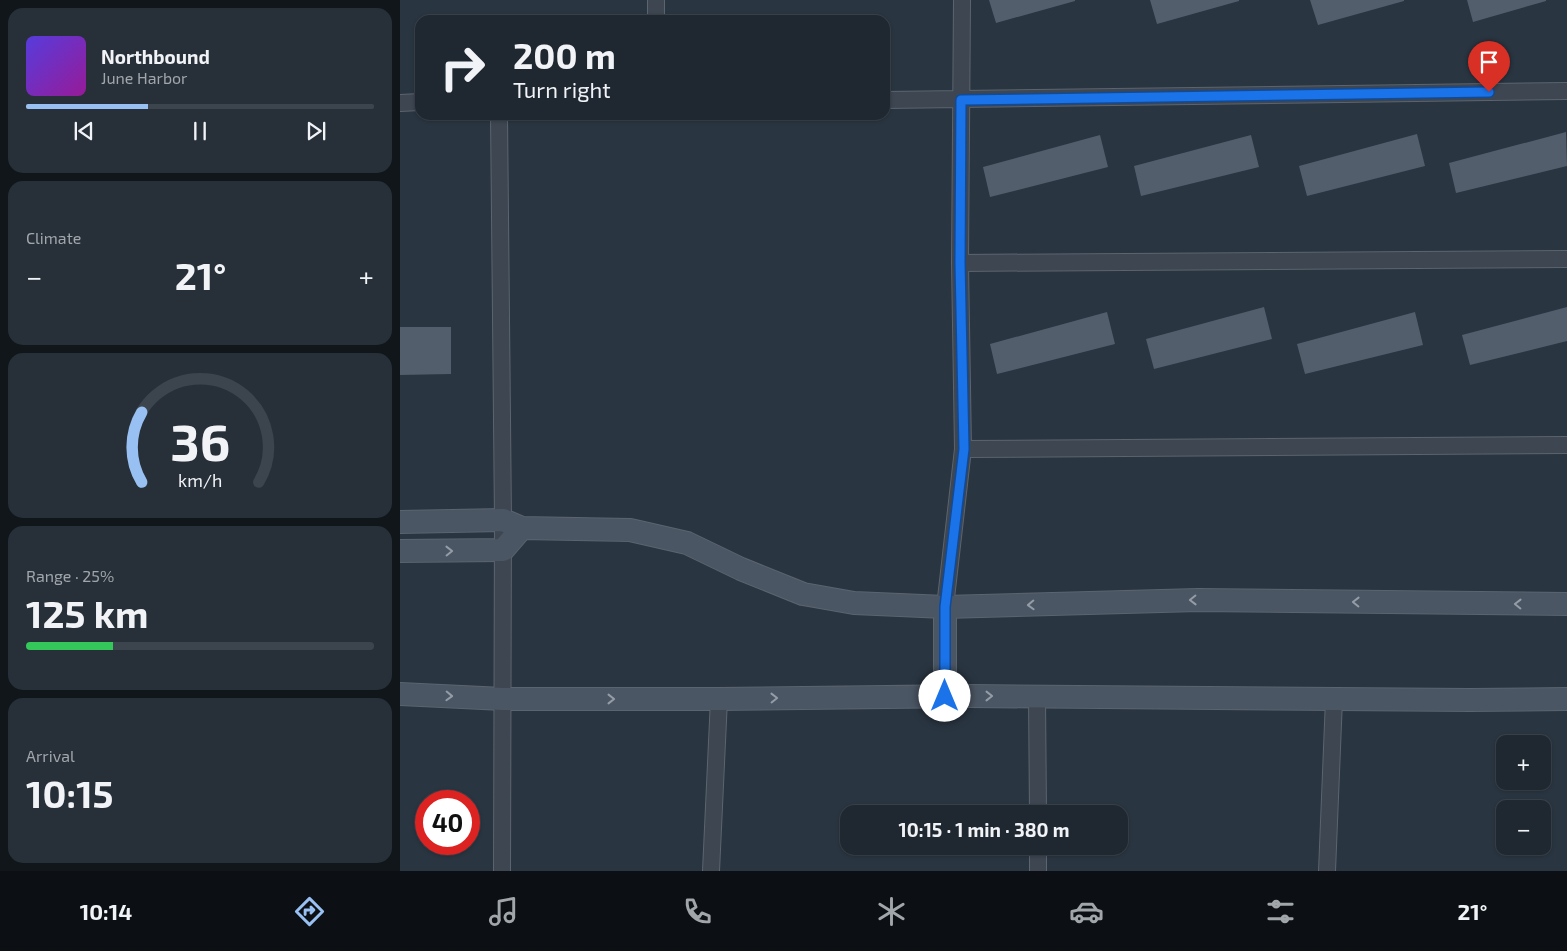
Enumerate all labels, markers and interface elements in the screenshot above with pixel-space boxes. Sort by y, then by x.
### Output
text: 200 m [513,34,616,76]
icon: right [430,35,495,100]
pin [1468,41,1510,92]
text: Northbound [101,45,210,68]
icon: arrive [1475,48,1503,76]
text: June Harbor [101,68,188,87]
text: Turn right [513,76,611,102]
icon: previous [70,117,98,145]
icon: pause [186,117,214,145]
icon: next [302,117,330,145]
text: Climate [26,228,81,247]
text: 21° [175,252,226,298]
text: − [26,259,42,293]
text: + [359,259,374,293]
text: 36 [170,409,230,471]
text: km/h [178,469,222,491]
one-way arrow [445,545,453,556]
text: Range · 25% [26,566,114,585]
text: 125 km [26,590,148,636]
one-way arrow [1189,595,1197,605]
one-way arrow [1352,597,1360,607]
one-way arrow [1027,599,1035,610]
one-way arrow [1514,599,1522,609]
position arrow [918,669,970,721]
one-way arrow [445,691,453,702]
one-way arrow [985,691,993,701]
one-way arrow [770,693,778,703]
one-way arrow [608,694,615,704]
map controls [1496,735,1551,855]
button: + [1496,735,1551,790]
text: Arrival [26,746,75,765]
text: 10:15 [26,770,114,816]
speed limit sign: 40 [415,790,480,855]
button: − [1496,800,1551,855]
text: 10:15 · 1 min · 380 m [899,818,1069,841]
icon: directions [292,894,327,929]
icon: music [486,894,521,929]
icon: phone [680,894,715,929]
icon: climate [874,894,909,929]
icon: car [1069,894,1104,929]
icon: filters [1263,894,1298,929]
text: 10:14 [80,898,132,924]
text: 21° [1457,898,1487,924]

